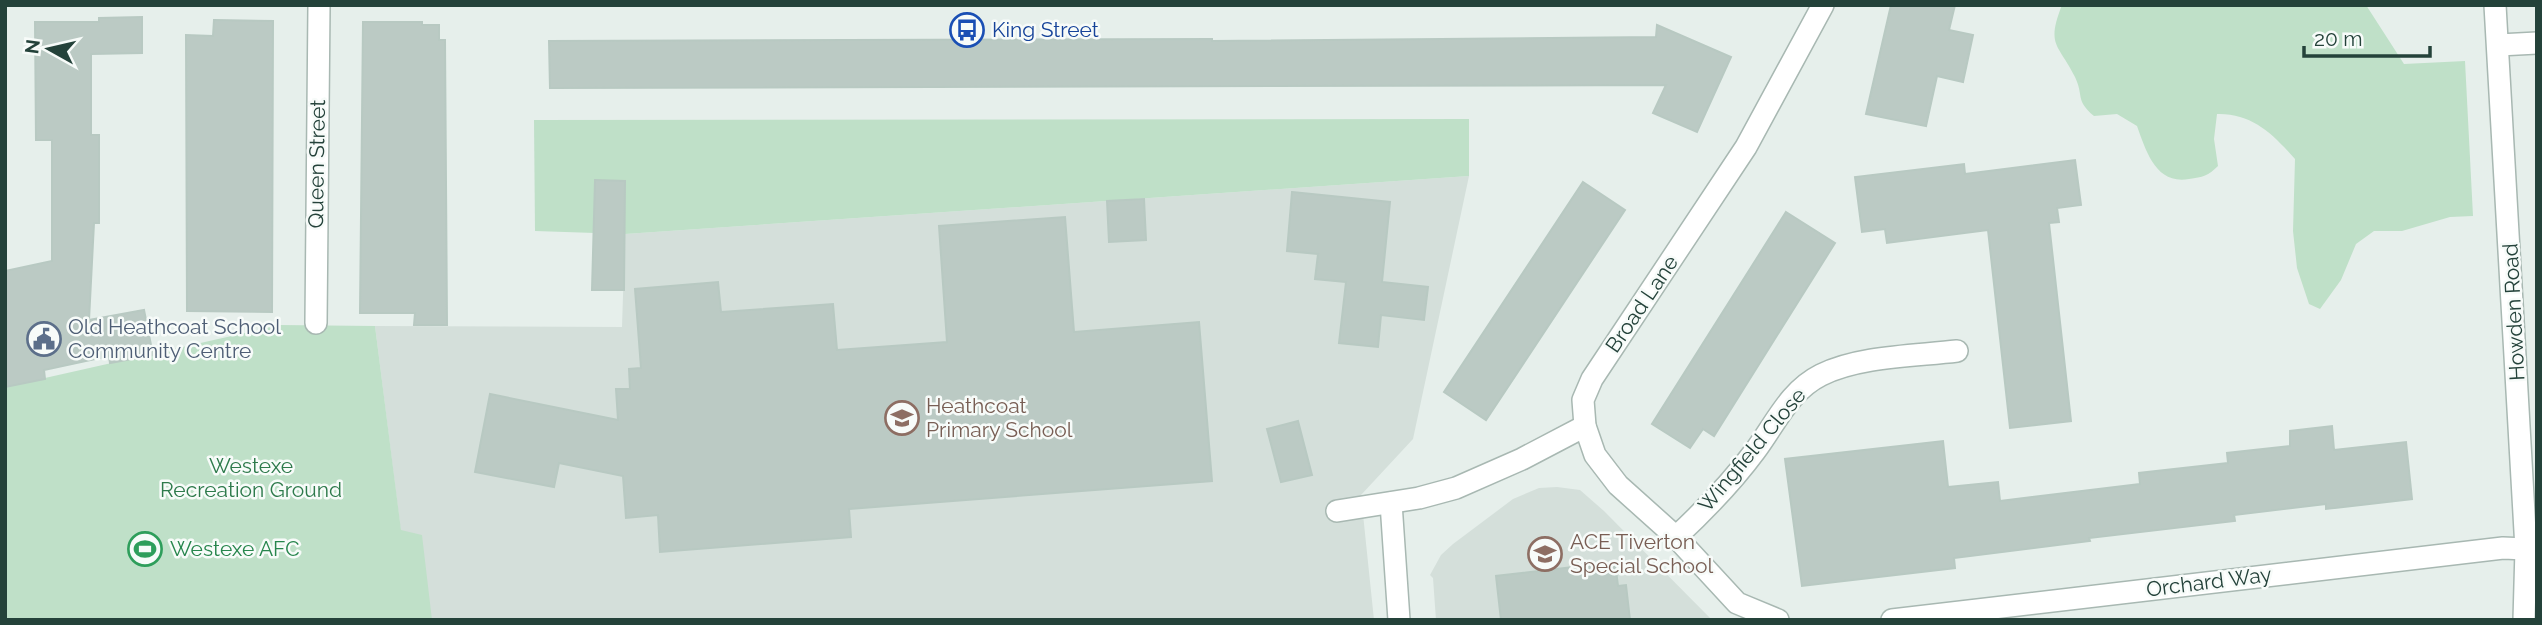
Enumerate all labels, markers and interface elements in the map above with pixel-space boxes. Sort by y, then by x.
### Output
bus stop icon: King Street [948,11,986,49]
north arrow [14,14,84,84]
scale bar [2304,14,2430,58]
place label: King Street [992,17,1099,42]
text: 20 m [2314,26,2362,51]
text: N [20,38,44,55]
street label: Queen Street [303,99,330,229]
street label: Howden Road [2497,243,2530,381]
street label: Broad Lane [1600,250,1683,357]
place label: Old Heathcoat School Community Centre [68,314,281,363]
public building icon: Old Heathcoat School Community Centre [25,320,63,358]
street label: Wingfield Close [1693,383,1811,517]
place label: Heathcoat Primary School [926,393,1073,442]
school or university icon: Heathcoat Primary School [883,399,921,437]
park label: Westexe Recreation Ground [160,453,342,502]
place label: ACE Tiverton Special School [1570,529,1714,578]
sports icon: Westexe AFC [126,530,164,568]
school or university icon: ACE Tiverton Special School [1526,535,1564,573]
place label: Westexe AFC [170,536,300,561]
street label: Orchard Way [2145,561,2273,602]

